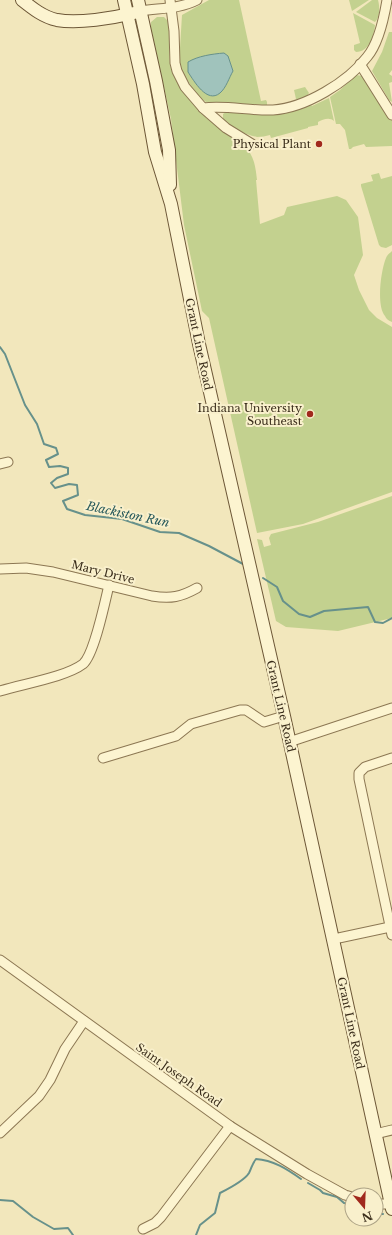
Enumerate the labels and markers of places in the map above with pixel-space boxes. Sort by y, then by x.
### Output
place label: Physical Plant [233,137,312,151]
marker: Physical Plant [314,139,324,149]
place label: Indiana University Southeast [198,401,303,428]
marker: Indiana University Southeast [305,409,315,419]

